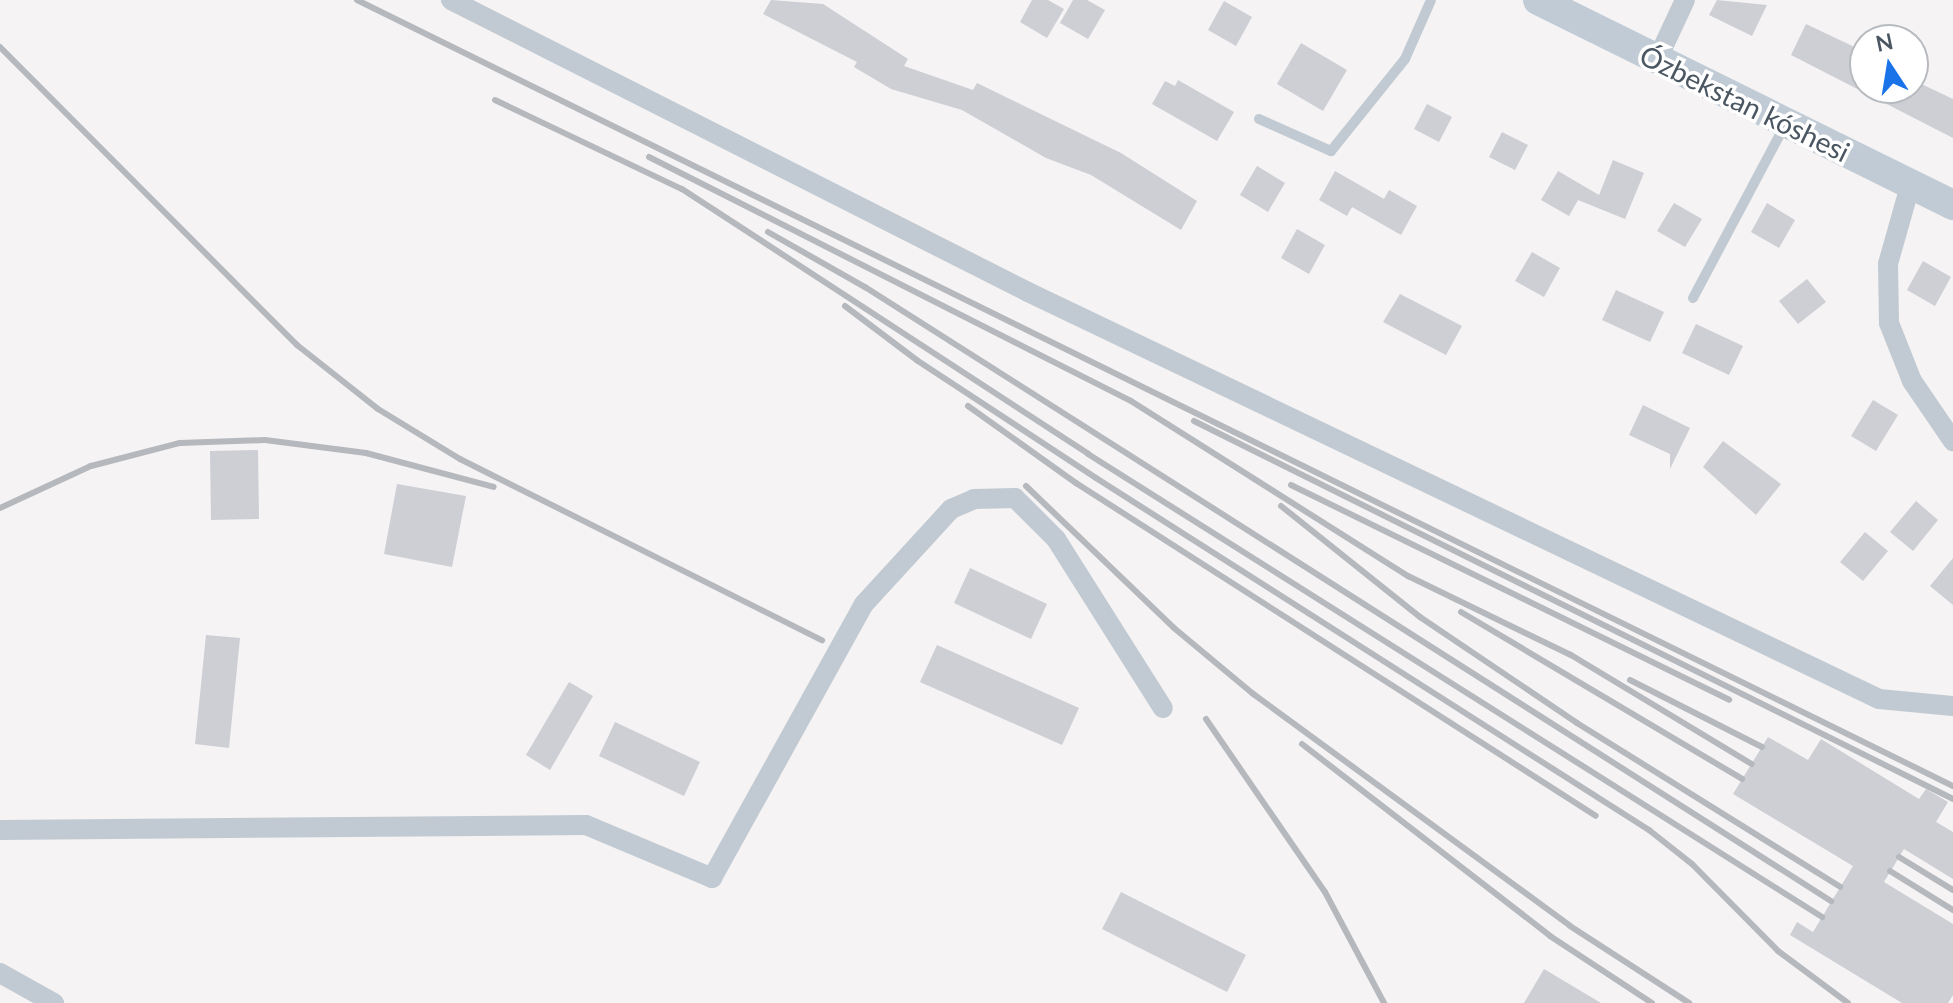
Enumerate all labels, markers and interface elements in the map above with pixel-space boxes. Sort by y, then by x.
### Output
north arrow [1849,24,1929,104]
text: N [1873,27,1895,57]
street label: Ózbekstan kóshesi [1635,38,1855,168]

